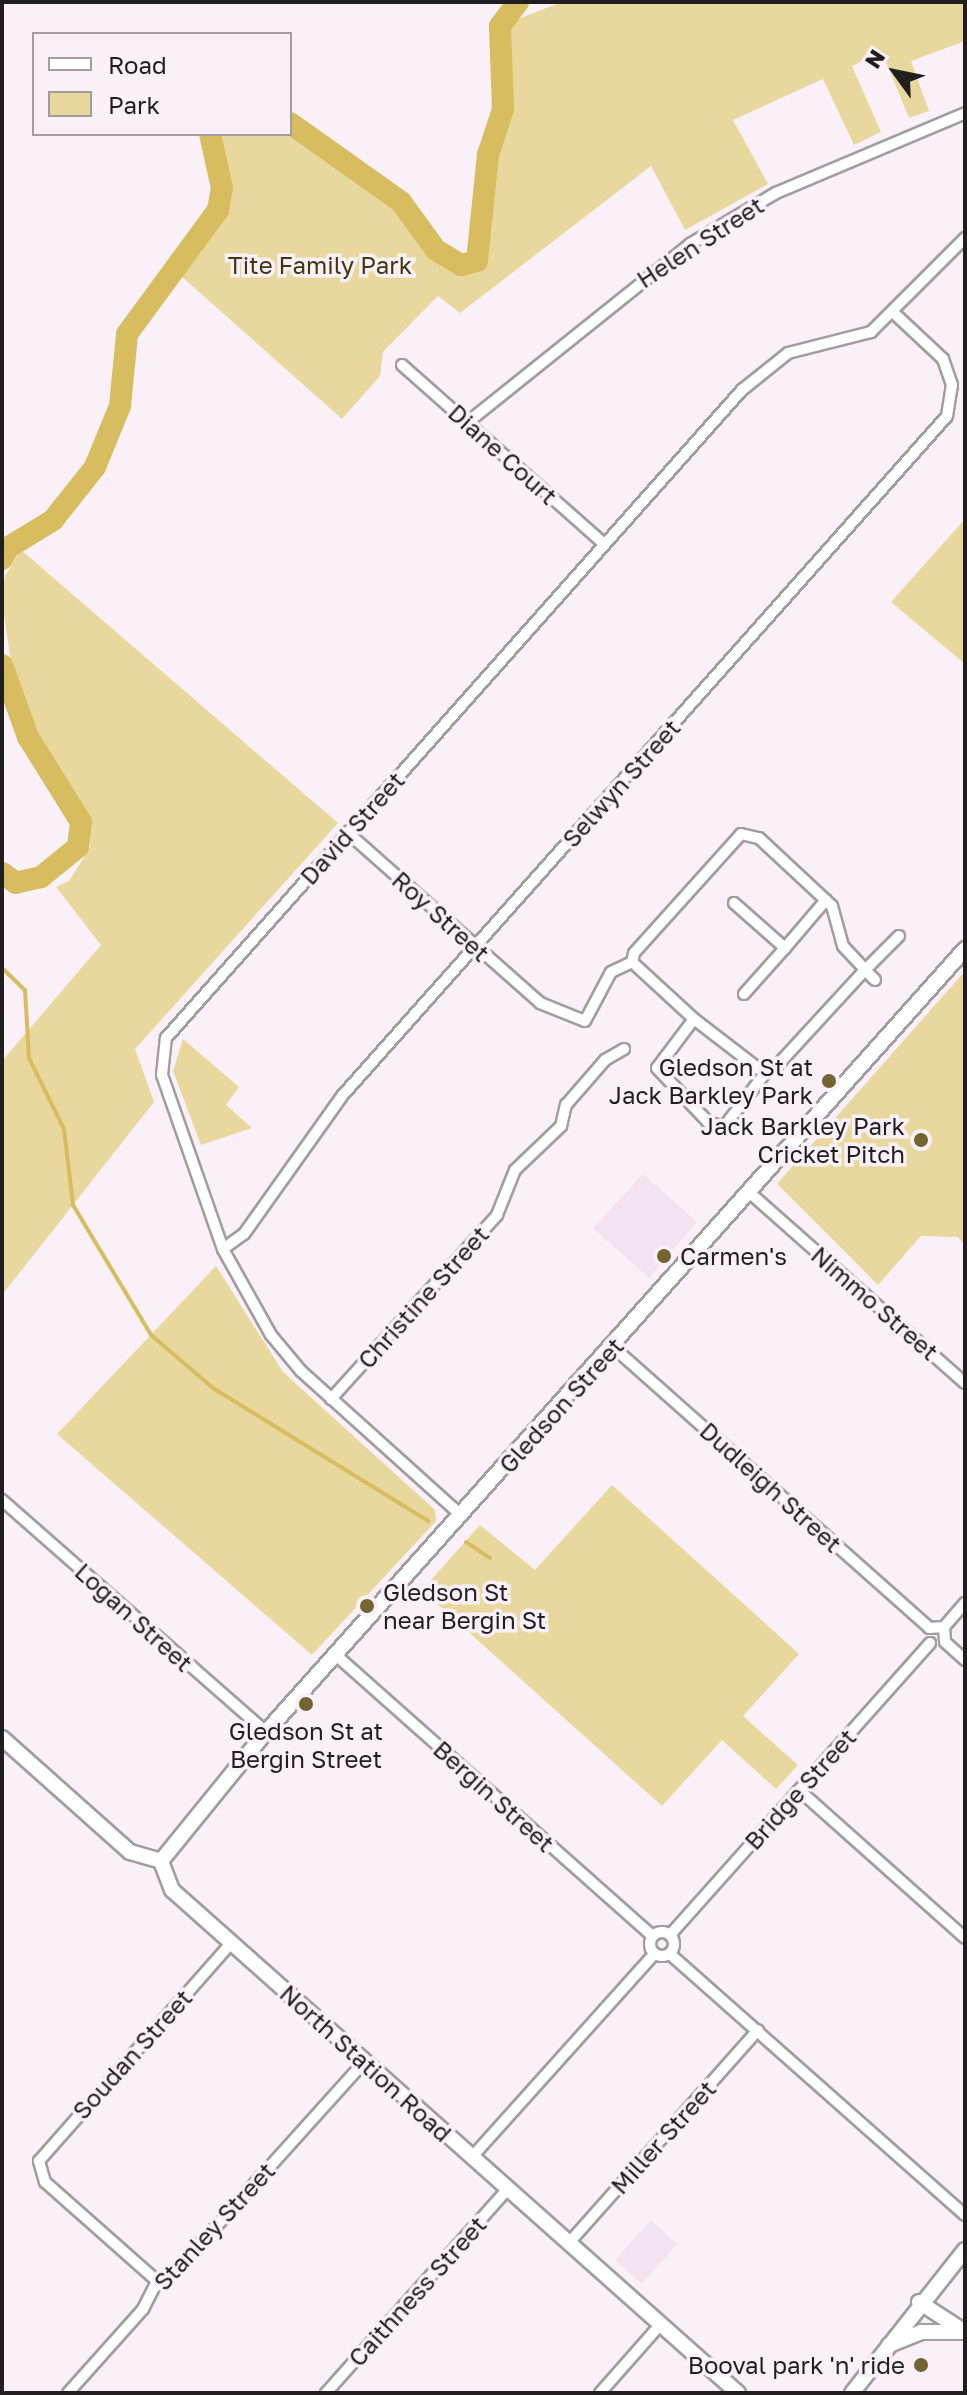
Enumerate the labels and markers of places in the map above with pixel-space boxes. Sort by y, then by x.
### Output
place label: Gledson St at Jack Barkley Park [609,1053,813,1109]
marker: Gledson St at Jack Barkley Park [820,1072,838,1090]
place label: Jack Barkley Park Cricket Pitch [701,1112,905,1168]
marker: Jack Barkley Park Cricket Pitch [912,1131,930,1149]
place label: Carmen's [680,1242,787,1270]
marker: Carmen's [655,1247,673,1265]
place label: Gledson St near Bergin St [383,1578,546,1634]
marker: Gledson St near Bergin St [358,1597,376,1615]
marker: Gledson St at Bergin Street [297,1695,315,1713]
place label: Gledson St at Bergin Street [229,1717,383,1773]
place label: Booval park 'n' ride [688,2351,905,2379]
marker: Booval park 'n' ride [912,2356,930,2374]

